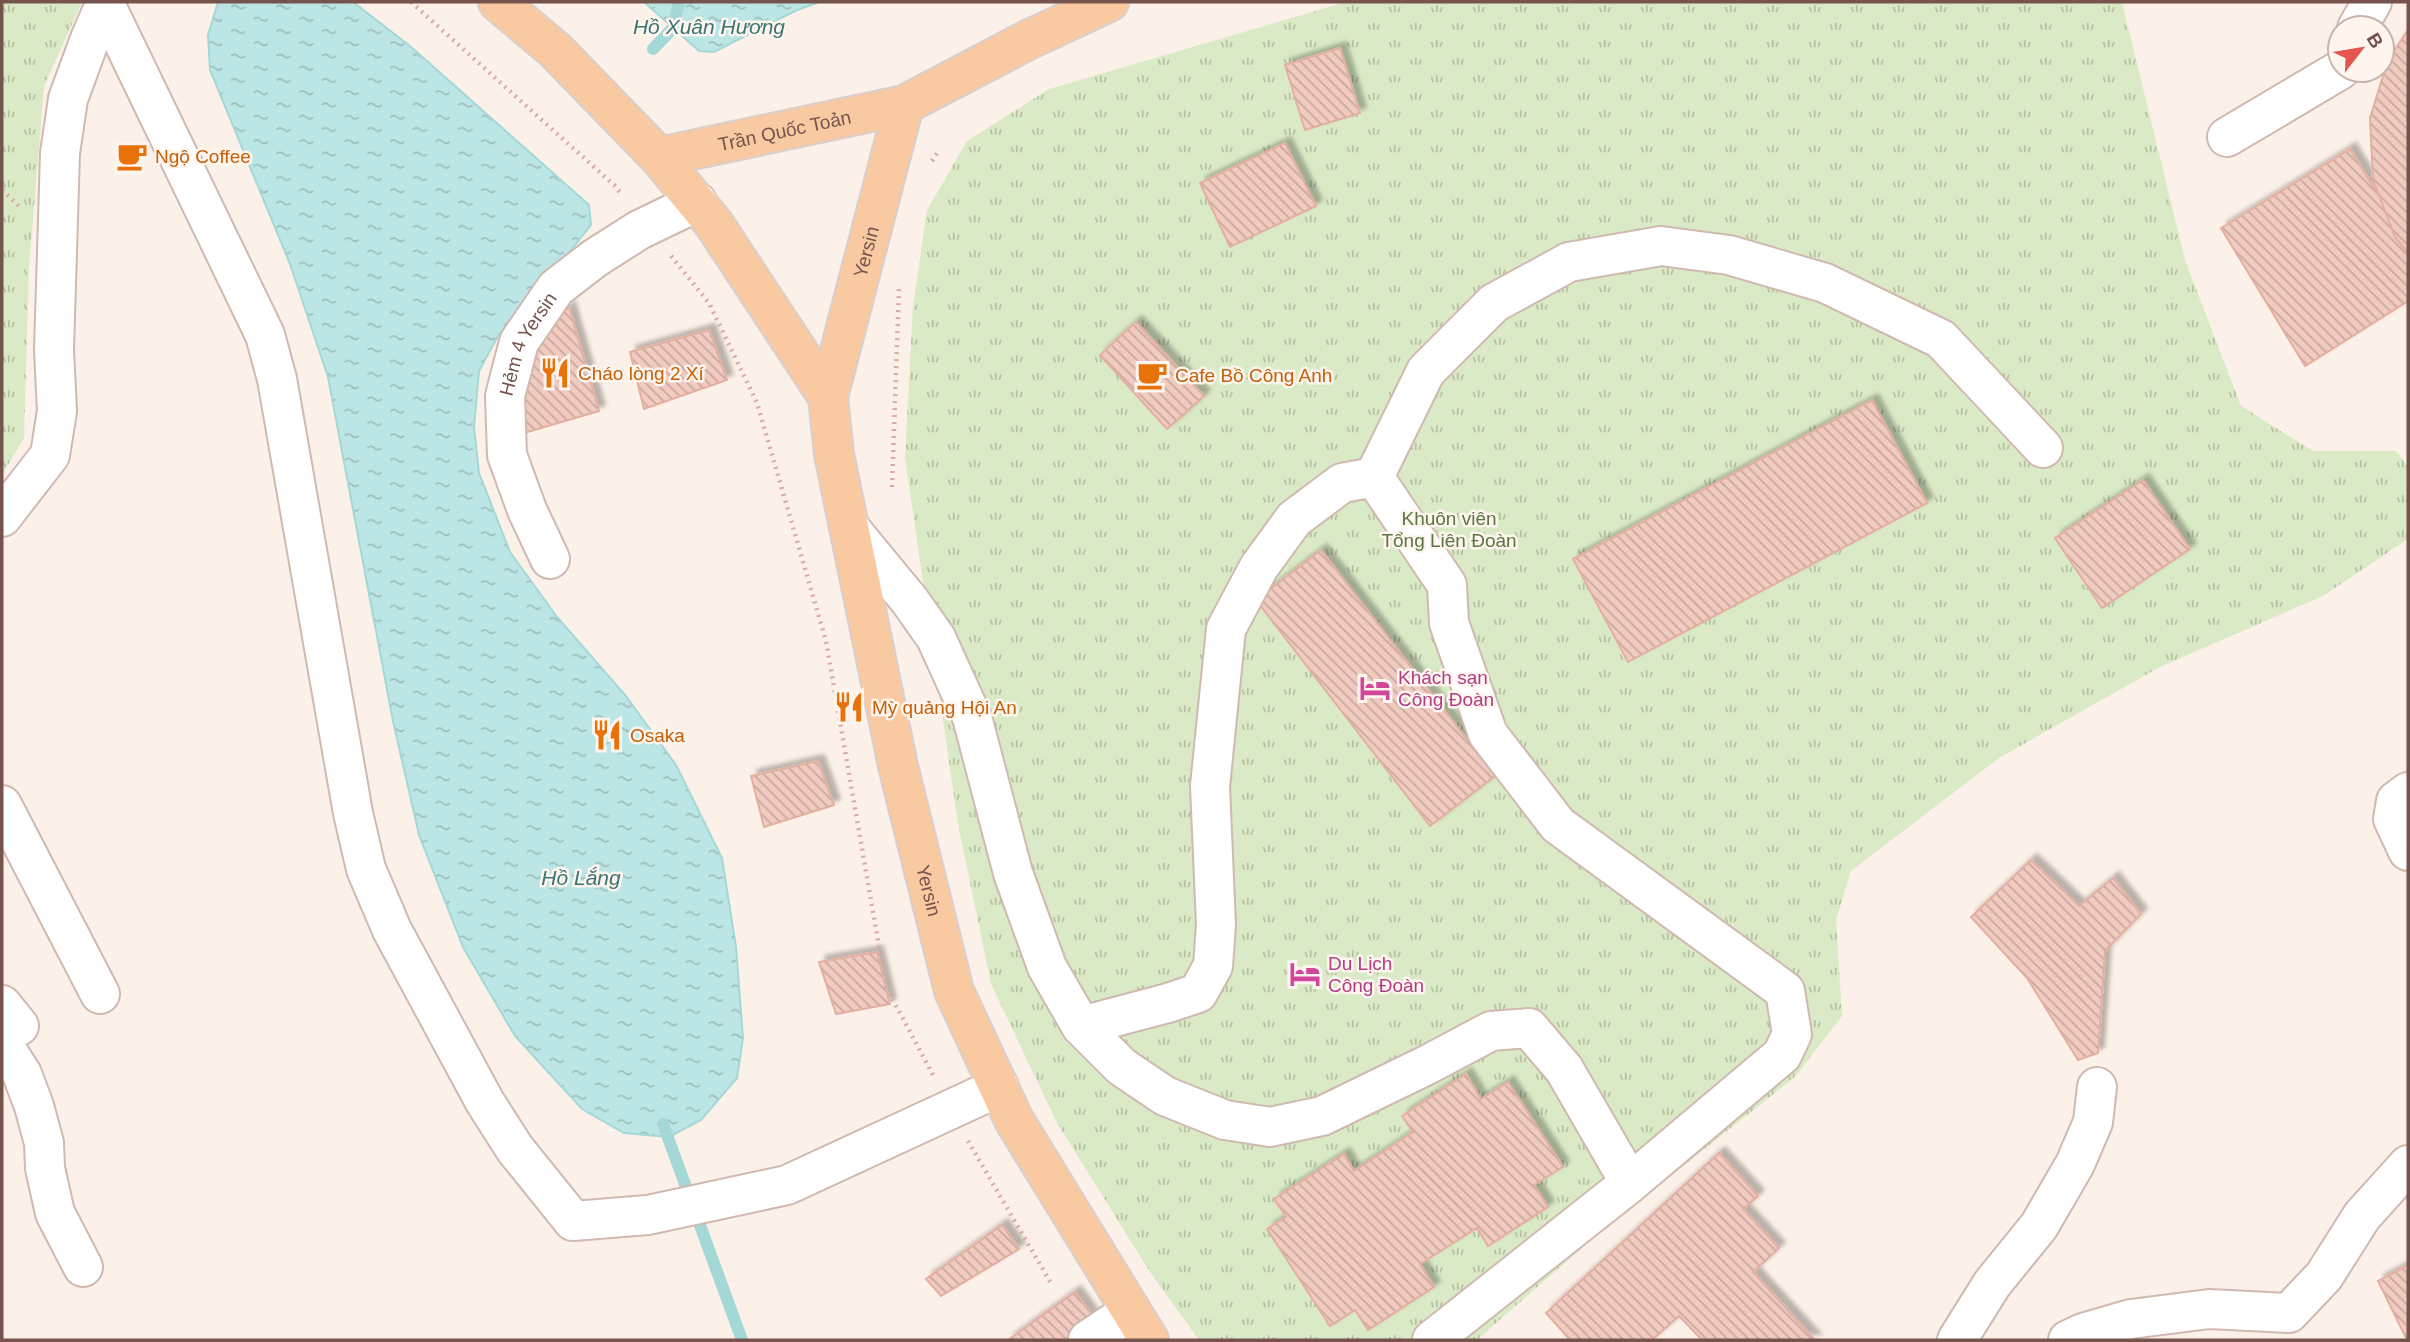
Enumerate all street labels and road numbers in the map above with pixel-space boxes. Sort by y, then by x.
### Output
street label: Trần Quốc Toản [716,106,853,155]
street label: Yersin [849,224,883,280]
street label: Hẻm 4 Yersin [495,288,560,398]
street label: Yersin [913,863,945,918]

